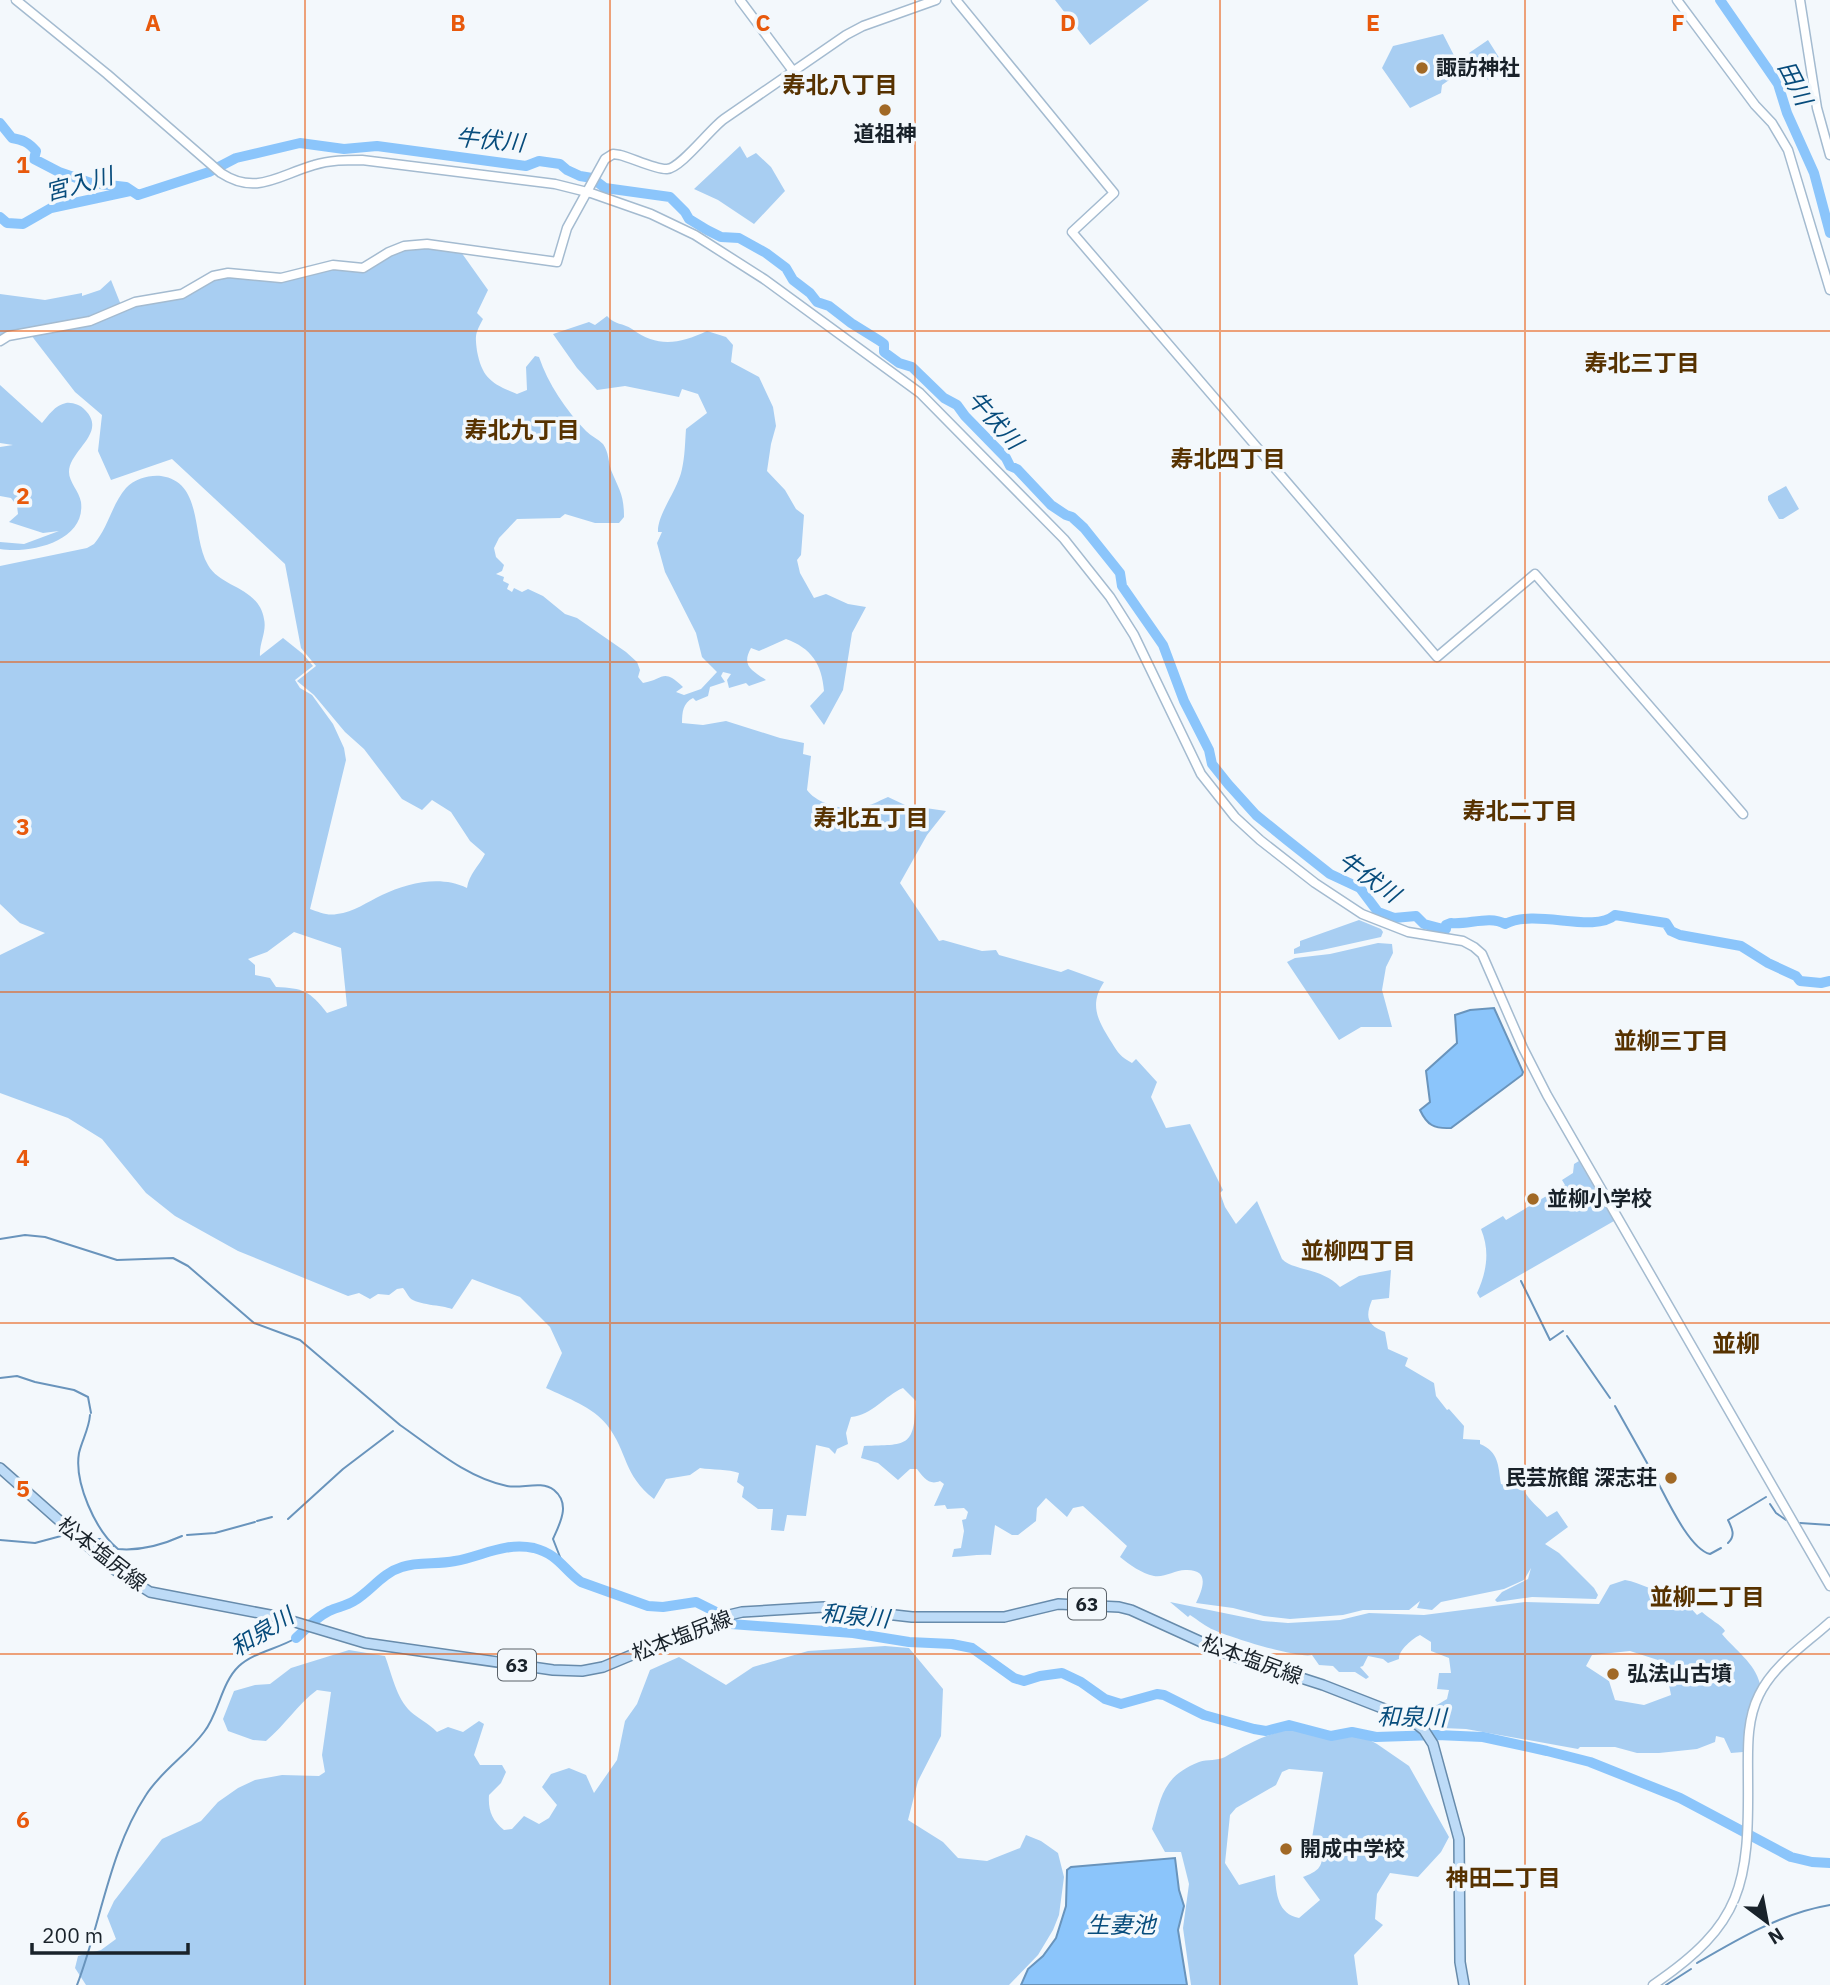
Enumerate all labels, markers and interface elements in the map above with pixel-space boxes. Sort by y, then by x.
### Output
text: A [145,7,161,37]
text: B [450,7,466,37]
text: C [756,7,771,37]
text: D [1060,7,1076,37]
text: E [1366,7,1380,37]
text: F [1671,7,1685,37]
place label: 諏訪神社 [1436,53,1520,81]
water label: 田川 [1772,55,1821,113]
marker: 諏訪神社 [1414,60,1430,76]
district label: 寿北八丁目 [783,69,898,99]
marker: 道祖神 [877,102,893,118]
place label: 道祖神 [854,119,917,147]
water label: 牛伏川 [454,121,529,157]
text: 1 [16,149,30,179]
water label: 宮入川 [42,159,119,206]
district label: 寿北三丁目 [1585,347,1700,377]
water label: 牛伏川 [962,384,1032,457]
district label: 寿北九丁目 [465,414,580,444]
district label: 寿北四丁目 [1171,443,1286,473]
text: 2 [16,480,30,510]
district label: 寿北二丁目 [1463,795,1578,825]
district label: 寿北五丁目 [814,802,929,832]
text: 3 [16,811,30,841]
water label: 牛伏川 [1333,844,1409,910]
district label: 並柳三丁目 [1614,1025,1729,1055]
text: 4 [16,1142,30,1172]
place label: 並柳小学校 [1547,1184,1652,1212]
marker: 並柳小学校 [1525,1191,1541,1207]
district label: 並柳四丁目 [1301,1235,1416,1265]
district label: 並柳 [1712,1327,1760,1359]
place label: 民芸旅館 深志荘 [1505,1463,1657,1491]
marker: 民芸旅館 深志荘 [1663,1470,1679,1486]
text: 5 [16,1473,30,1503]
street label: 松本塩尻線 [53,1510,153,1597]
district label: 並柳二丁目 [1650,1581,1765,1611]
road number: 63 [1068,1588,1106,1620]
water label: 和泉川 [819,1597,894,1633]
water label: 和泉川 [224,1599,301,1662]
street label: 松本塩尻線 [628,1603,736,1667]
street label: 松本塩尻線 [1198,1628,1306,1690]
road number: 63 [498,1650,536,1680]
place label: 弘法山古墳 [1627,1659,1732,1687]
marker: 弘法山古墳 [1605,1666,1621,1682]
water label: 和泉川 [1377,1700,1450,1732]
text: 6 [16,1804,30,1834]
place label: 開成中学校 [1300,1834,1405,1862]
marker: 開成中学校 [1278,1841,1294,1857]
district label: 神田二丁目 [1446,1862,1561,1892]
north arrow [1732,1887,1802,1957]
water label: 生妻池 [1087,1909,1158,1939]
scale bar [32,1912,187,1956]
text: 200 m [42,1921,103,1949]
text: N [1764,1923,1788,1950]

